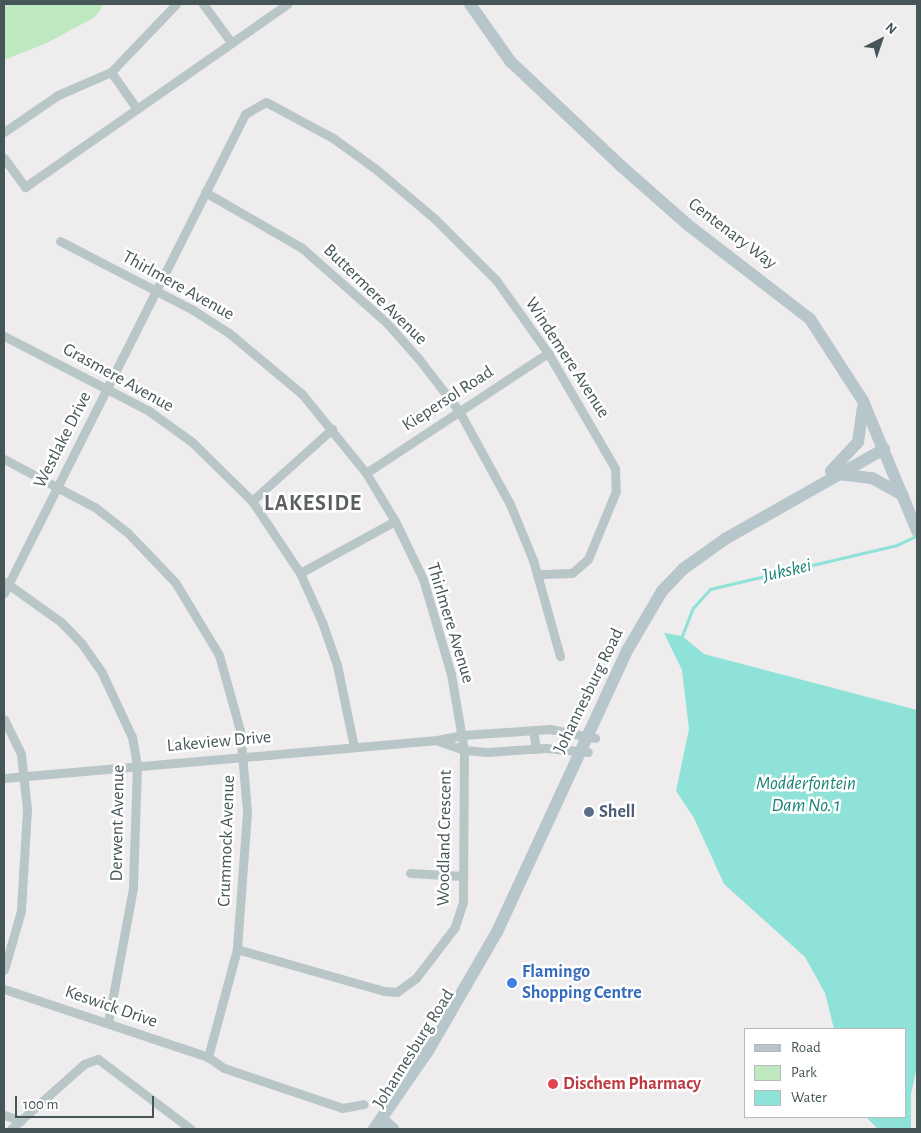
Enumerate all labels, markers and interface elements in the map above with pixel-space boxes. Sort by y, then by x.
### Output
north arrow [856,15,906,65]
text: N [883,20,899,37]
street label: Centenary Way [683,194,781,274]
street label: Buttermere Avenue [318,240,432,350]
street label: Thirlmere Avenue [118,246,238,326]
street label: Windemere Avenue [520,294,614,422]
street label: Grasmere Avenue [59,339,177,417]
street label: Kiepersol Road [398,361,498,437]
street label: Westlake Drive [29,388,97,492]
district label: LAKESIDE [263,491,363,517]
water label: Jukskei [760,554,814,588]
street label: Thirlmere Avenue [421,560,479,686]
street label: Johannesburg Road [549,625,629,757]
street label: Lakeview Drive [166,727,272,757]
street label: Derwent Avenue [106,765,130,881]
street label: Woodland Crescent [433,770,457,906]
water label: Modderfontein Dam No. 1 [756,773,856,817]
street label: Crummock Avenue [214,775,240,907]
place label: Shell [599,801,635,823]
marker: Shell [583,806,595,818]
place label: Flamingo Shopping Centre [522,962,642,1004]
marker: Flamingo Shopping Centre [506,977,518,989]
street label: Keswick Drive [62,981,160,1033]
street label: Johannesburg Road [369,985,459,1113]
legend [744,1028,906,1118]
text: Road [791,1040,821,1055]
text: Park [791,1065,817,1080]
place label: Dischem Pharmacy [563,1073,701,1095]
marker: Dischem Pharmacy [547,1078,559,1090]
scale bar [18,1086,156,1118]
text: Water [791,1090,827,1105]
text: 100 m [23,1097,58,1112]

